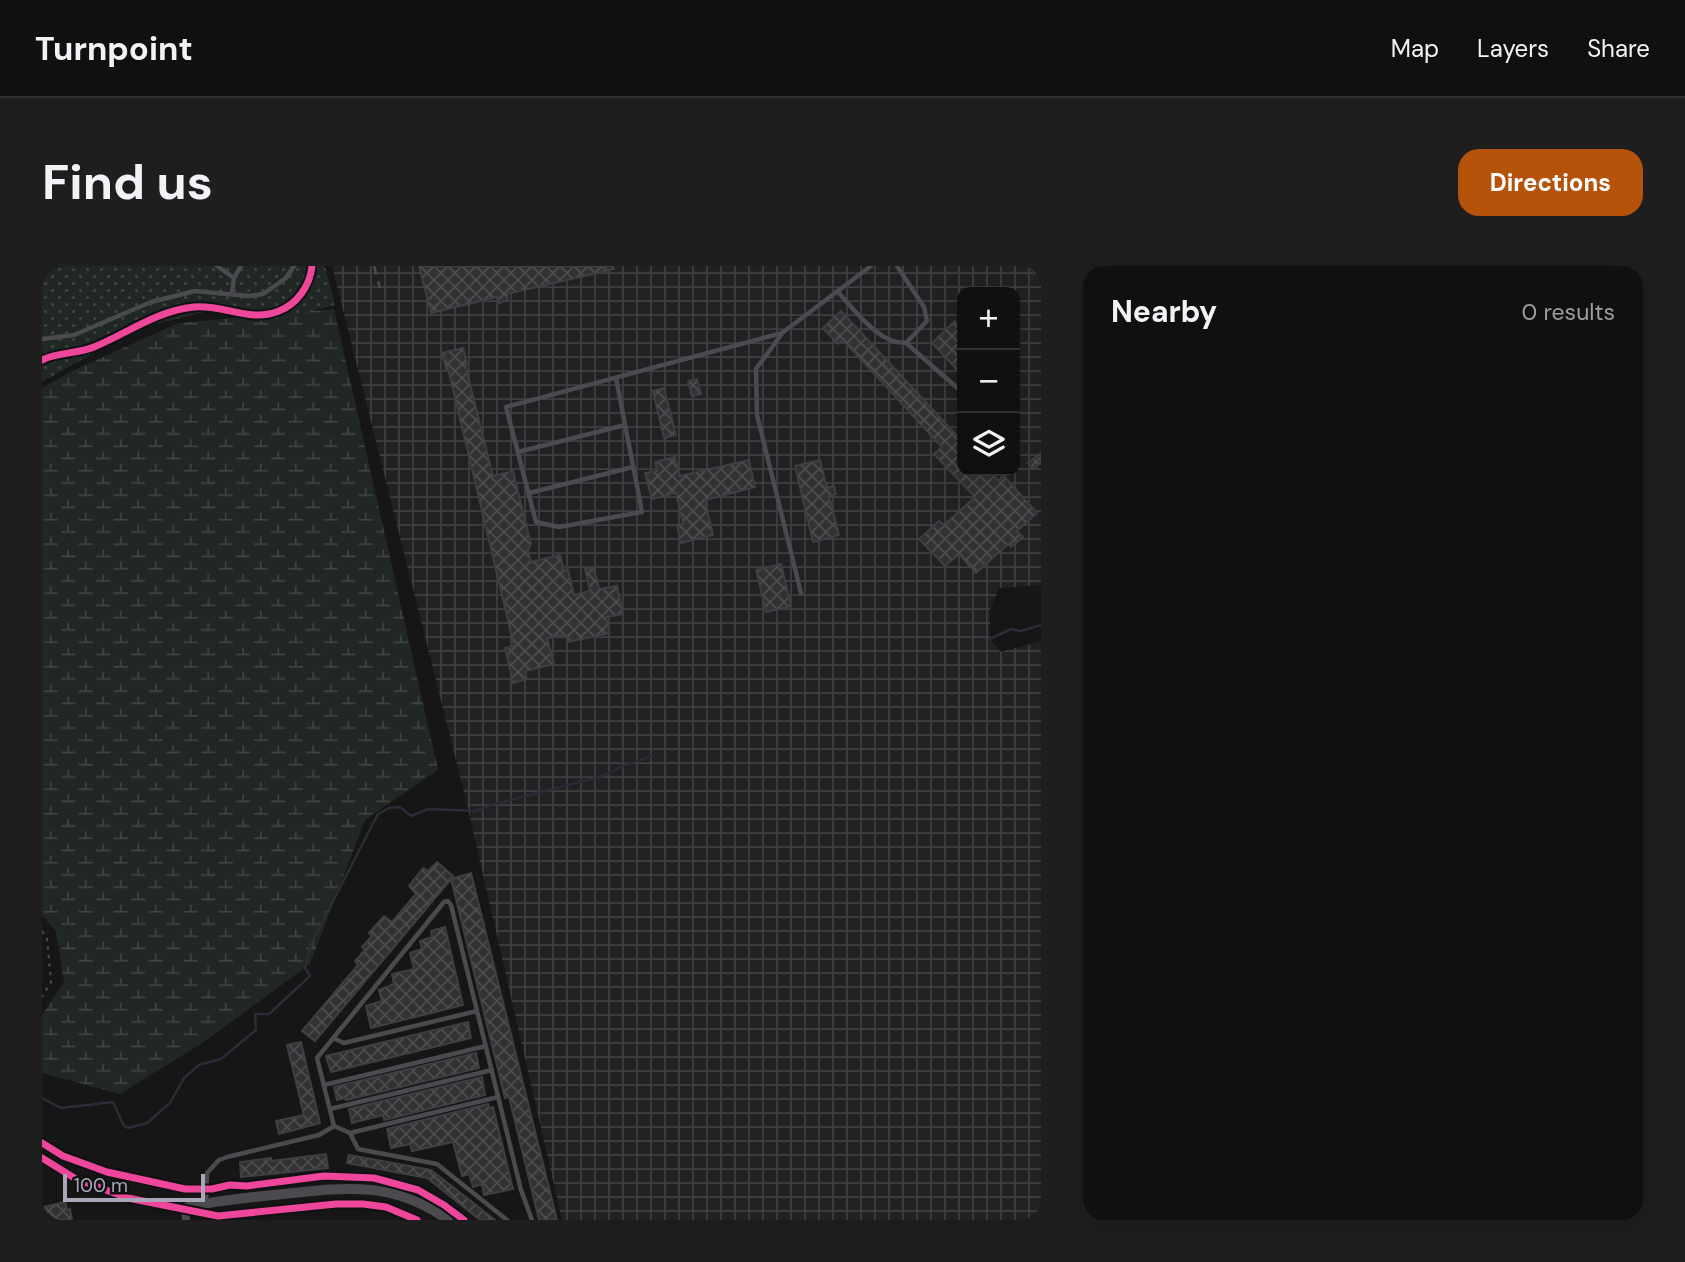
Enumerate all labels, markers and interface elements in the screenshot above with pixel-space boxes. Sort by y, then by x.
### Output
text: Turnpoint [35,27,193,70]
text: Map [1391,33,1439,64]
text: Layers [1477,33,1549,64]
text: Share [1587,33,1650,64]
button: Directions [1458,149,1643,216]
text: Find us [42,150,213,214]
map controls [957,287,1020,476]
button: + [957,287,1020,350]
text: Nearby [1111,292,1217,331]
text: 0 results [1522,297,1615,327]
button: − [957,350,1020,413]
button: layers [957,413,1020,476]
scale bar [63,1171,205,1203]
text: 100 m [74,1173,128,1198]

